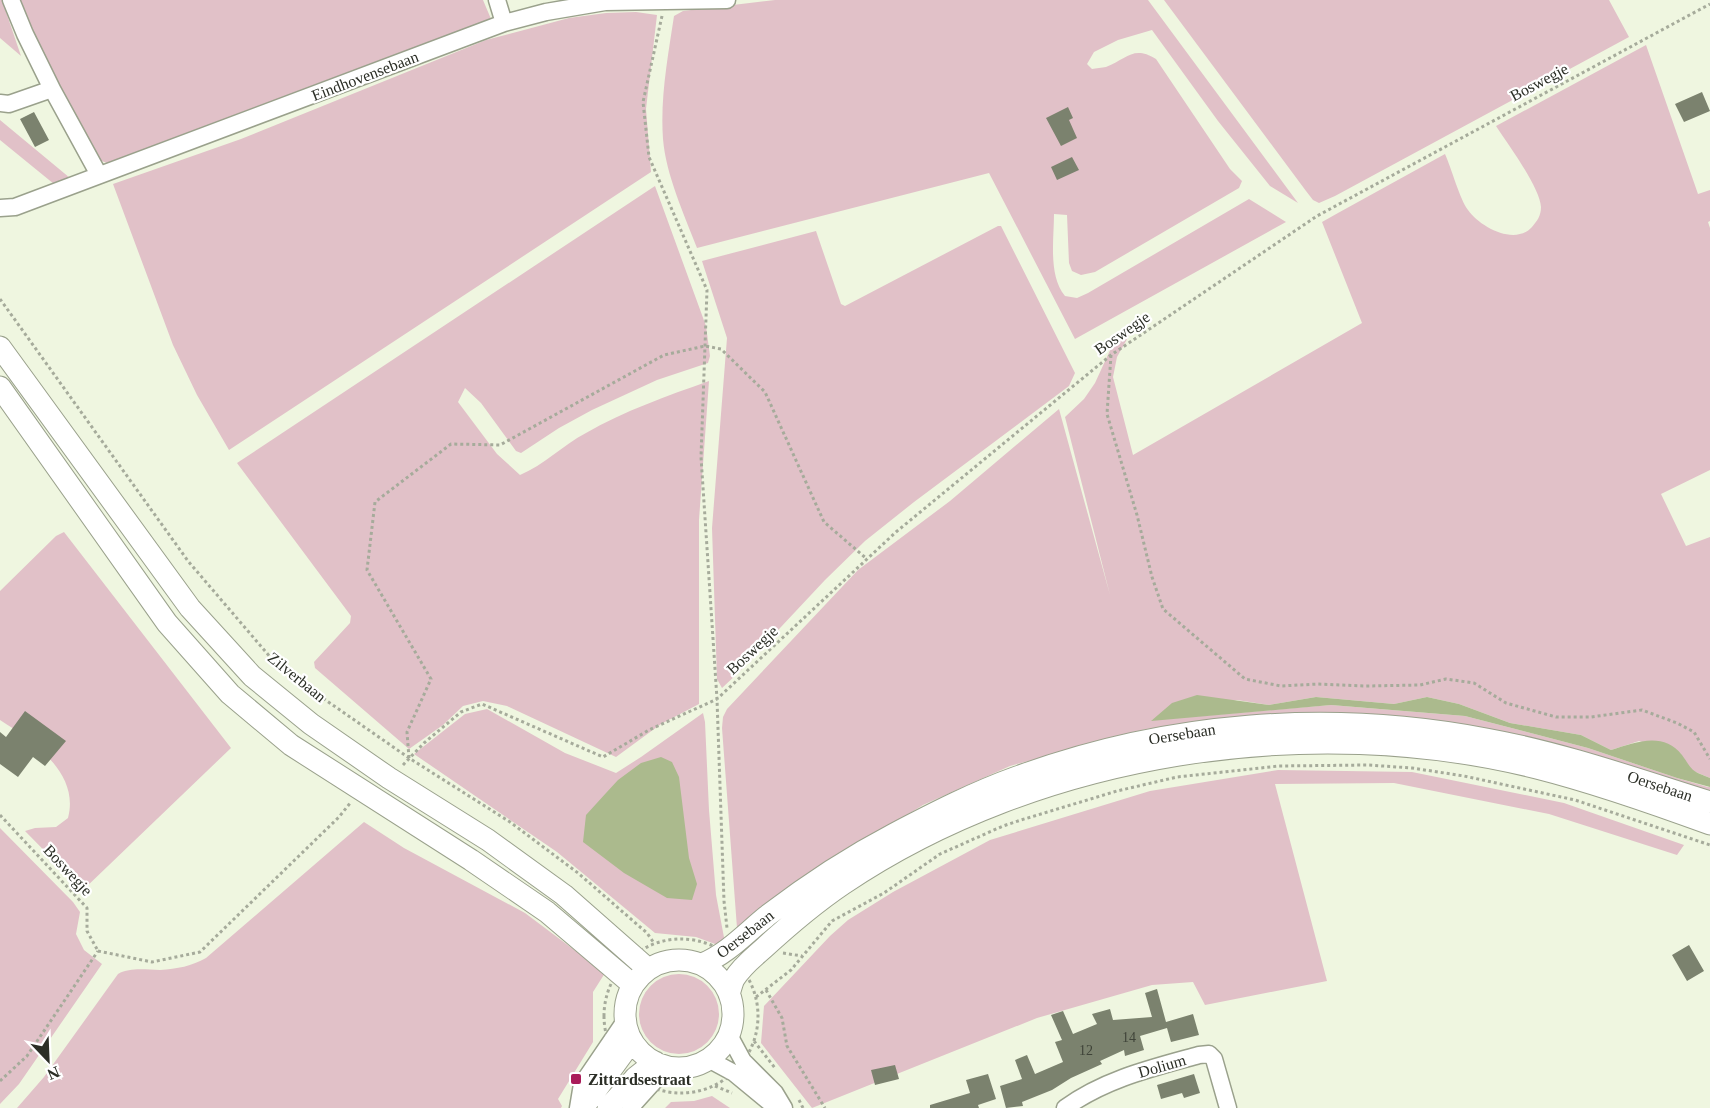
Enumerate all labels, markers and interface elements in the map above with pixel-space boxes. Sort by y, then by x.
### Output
street label: Eindhovensebaan [309,48,421,104]
street label: Boswegje [1507,60,1571,105]
street label: Boswegje [1091,308,1153,359]
street label: Boswegje [723,622,782,678]
street label: Zilverbaan [265,649,329,705]
street label: Oersebaan [1147,720,1217,748]
street label: Oersebaan [1625,767,1695,805]
street label: Boswegje [40,841,96,900]
street label: Oersebaan [713,907,777,961]
north arrow [18,1030,78,1090]
house number: 14 [1122,1030,1136,1045]
house number: 12 [1079,1043,1093,1058]
street label: Dolium [1136,1051,1188,1081]
text: N [45,1063,62,1084]
place label: Zittardsestraat [588,1071,692,1088]
marker: Zittardsestraat [569,1072,583,1086]

